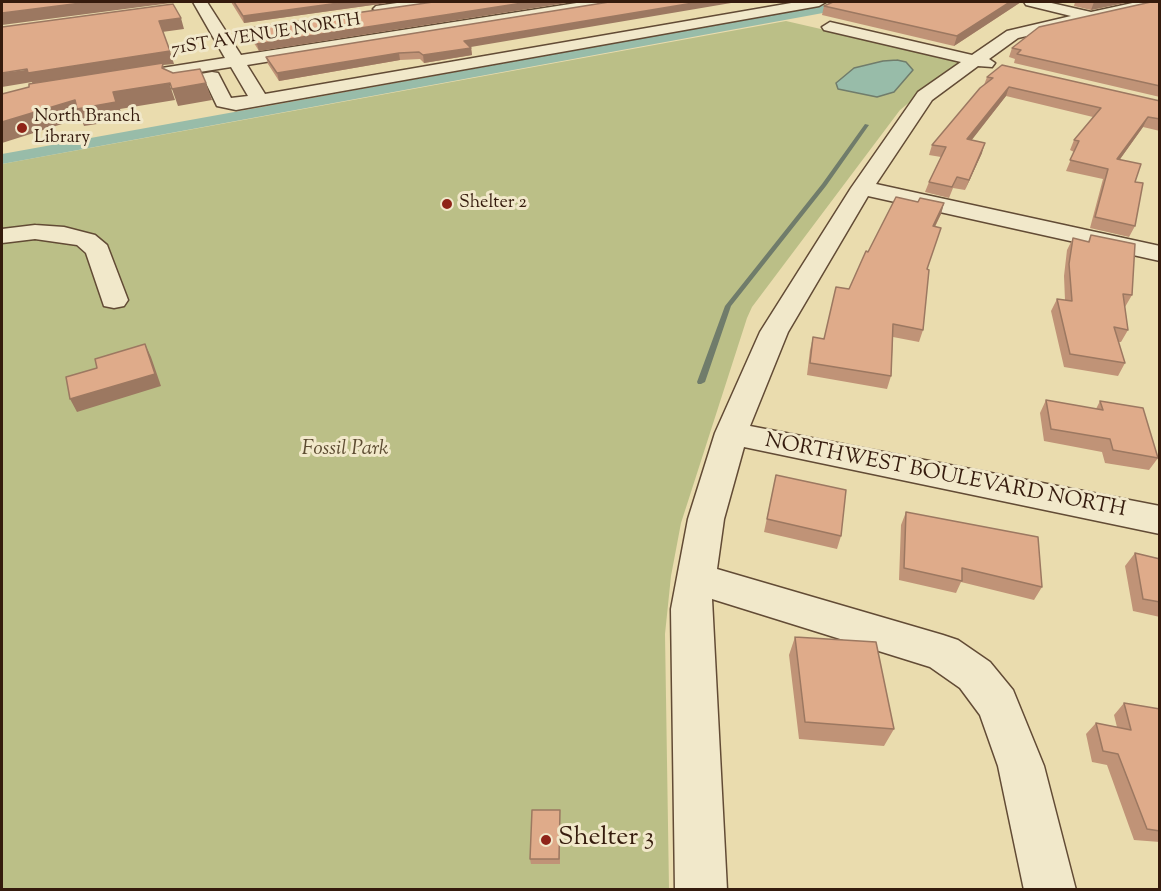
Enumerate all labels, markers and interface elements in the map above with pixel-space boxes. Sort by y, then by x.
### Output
street label: 71ST AVENUE NORTH [170,10,362,62]
place label: North Branch Library [34,107,141,150]
marker: North Branch Library [15,121,29,135]
place label: Shelter 2 [459,193,527,215]
marker: Shelter 2 [440,197,454,211]
street label: NORTHWEST BOULEVARD NORTH [762,430,1128,524]
park label: Fossil Park [301,437,389,463]
place label: Shelter 3 [558,824,654,856]
marker: Shelter 3 [539,833,553,847]

